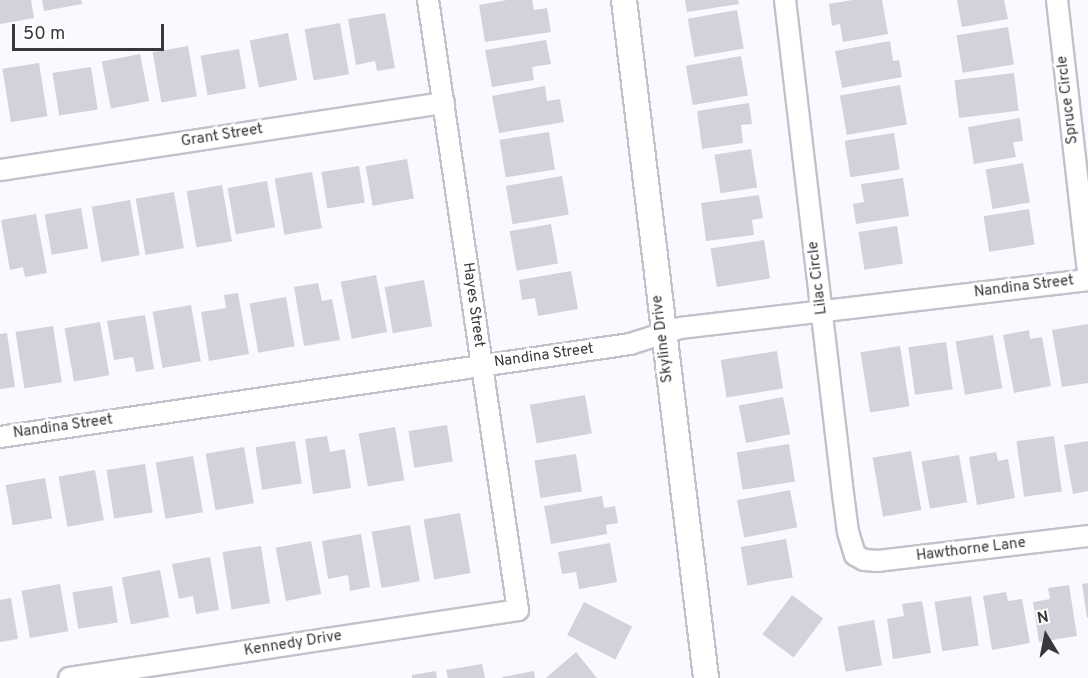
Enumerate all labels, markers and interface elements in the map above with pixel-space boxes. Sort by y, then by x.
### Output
scale bar [15,12,166,50]
text: 50 m [23,23,65,46]
street label: Spruce Circle [1054,55,1082,145]
street label: Grant Street [180,121,264,151]
street label: Lilac Circle [805,240,831,316]
street label: Hayes Street [458,261,488,349]
street label: Nandina Street [973,272,1075,302]
street label: Skyline Drive [649,294,677,384]
street label: Nandina Street [493,340,595,372]
street label: Nandina Street [12,411,114,443]
street label: Hawthorne Lane [915,534,1027,566]
north arrow [1016,606,1076,666]
text: N [1035,607,1050,629]
street label: Kennedy Drive [243,627,343,661]

